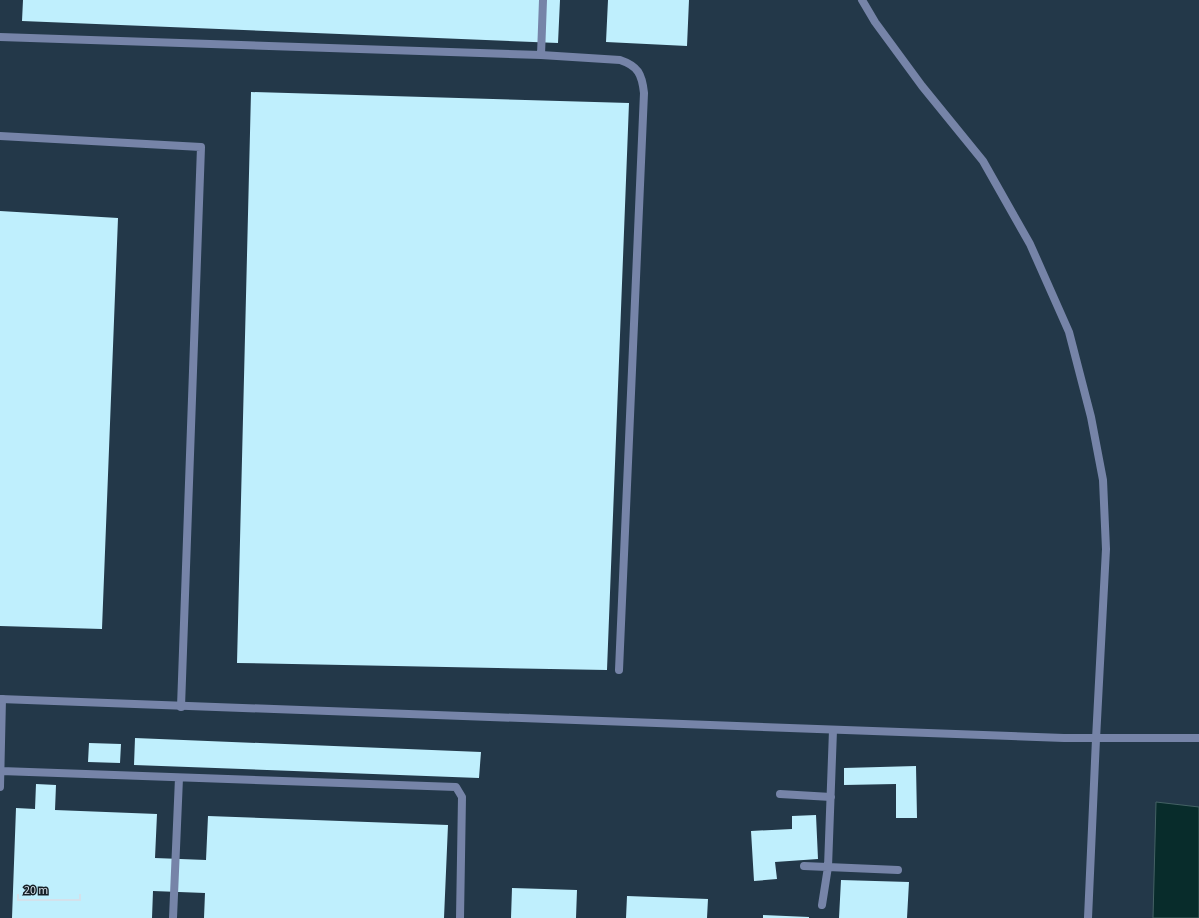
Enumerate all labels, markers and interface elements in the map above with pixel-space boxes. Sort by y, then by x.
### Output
scale bar [18,876,80,902]
text: 20 m [24,882,48,899]

